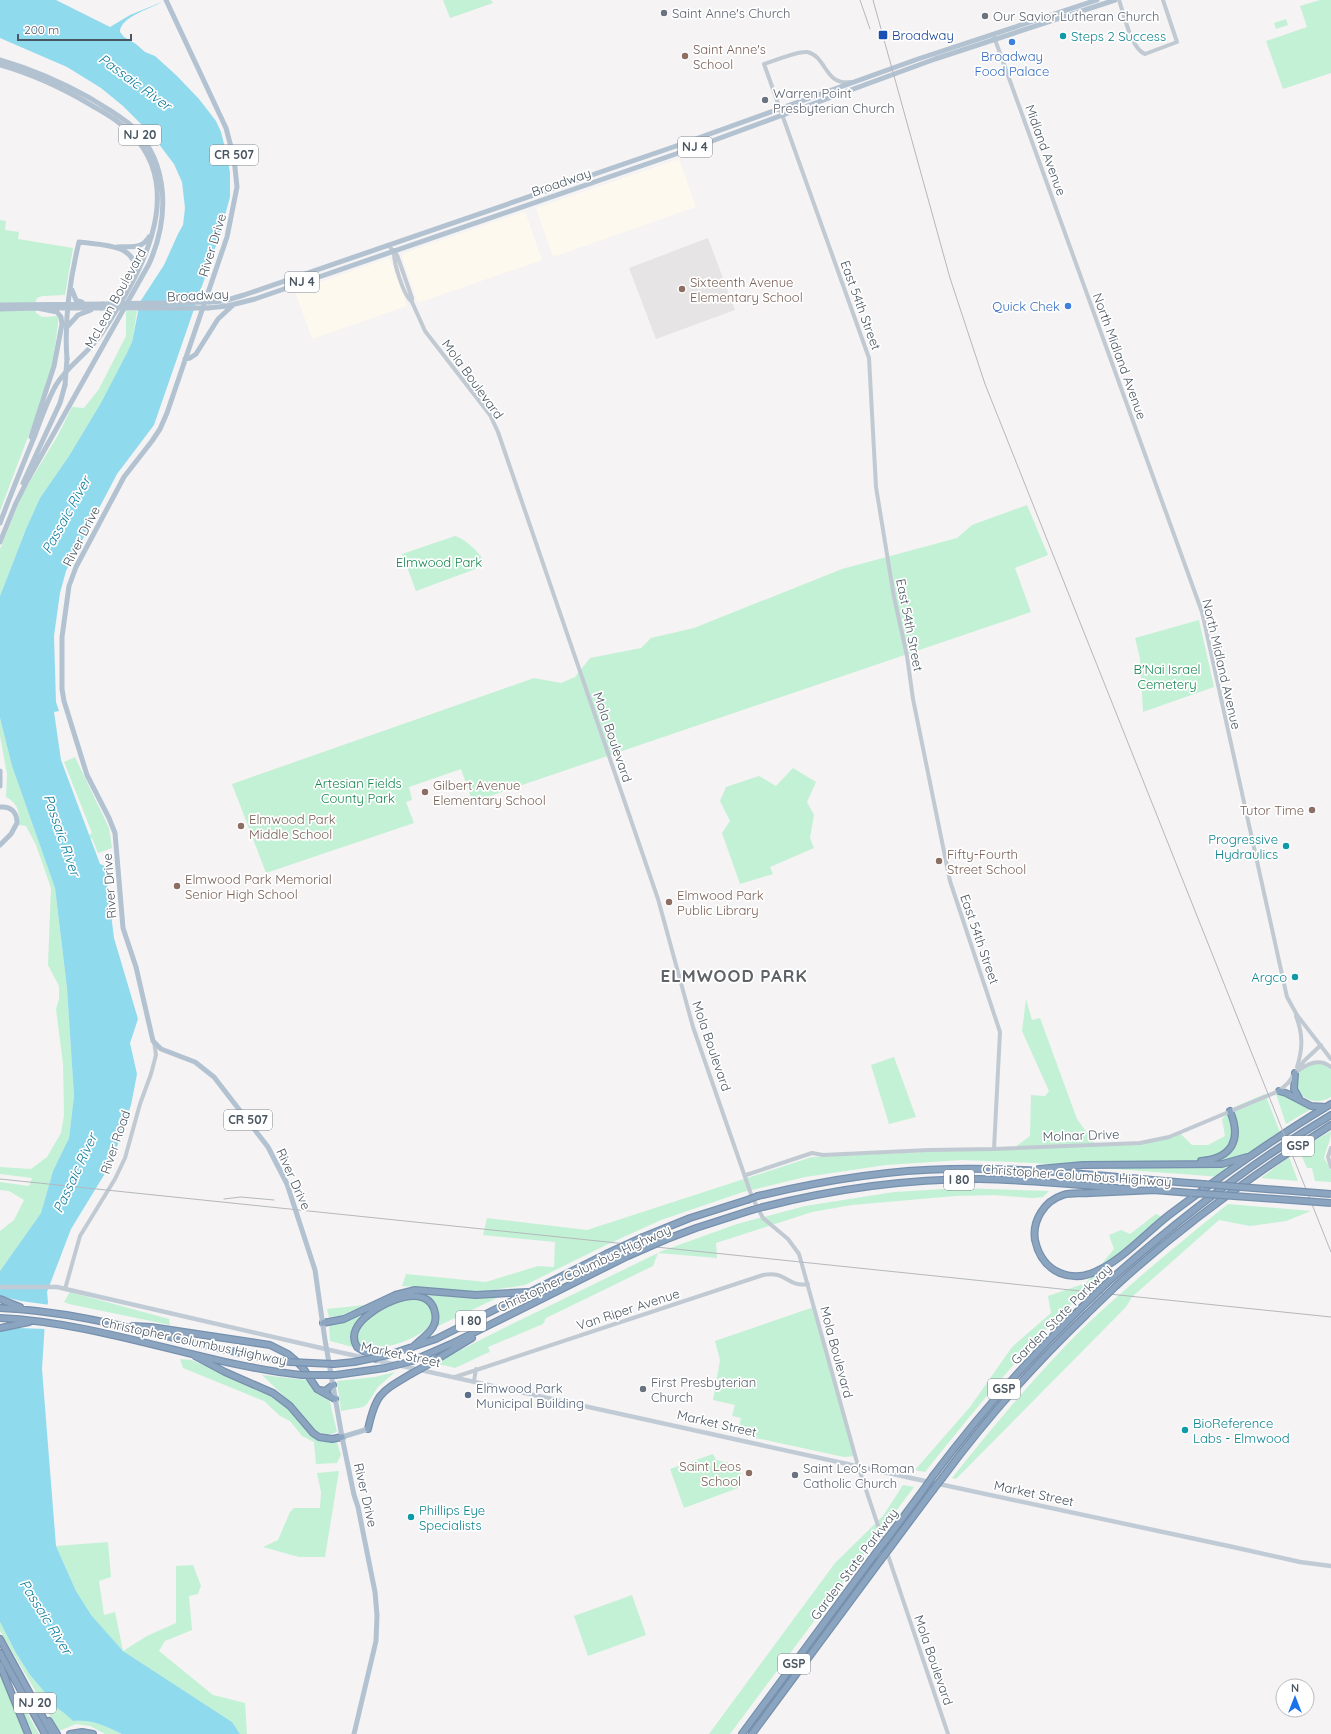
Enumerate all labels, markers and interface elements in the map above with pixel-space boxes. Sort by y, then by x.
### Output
place label: Saint Anne's Church [672,5,790,21]
marker: Saint Anne's Church [659,8,669,18]
place label: Our Savior Lutheran Church [993,8,1159,24]
marker: Our Savior Lutheran Church [980,11,990,21]
scale bar [18,16,131,42]
text: 200 m [24,22,59,37]
place label: Broadway [892,27,954,43]
place label: Steps 2 Success [1071,28,1166,44]
marker: Broadway [877,29,889,41]
marker: Steps 2 Success [1058,31,1068,41]
marker: Broadway Food Palace [1007,37,1017,47]
place label: Saint Anne's School [693,41,766,72]
place label: Broadway Food Palace [975,48,1049,79]
water label: Passaic River [95,50,176,115]
marker: Saint Anne's School [680,51,690,61]
place label: Warren Point Presbyterian Church [773,85,895,116]
marker: Warren Point Presbyterian Church [760,95,770,105]
street label: Midland Avenue [1022,102,1070,198]
road number: NJ 20 [119,125,161,145]
road number: NJ 4 [678,137,712,157]
road number: CR 507 [210,145,258,165]
street label: Broadway [529,164,593,200]
street label: River Drive [195,211,229,279]
street label: McLean Boulevard [81,245,149,351]
street label: East 54th Street [837,258,885,352]
road number: NJ 4 [285,272,319,292]
place label: Sixteenth Avenue Elementary School [690,274,803,305]
marker: Sixteenth Avenue Elementary School [677,284,687,294]
street label: Broadway [167,285,229,305]
street label: North Midland Avenue [1090,291,1150,421]
place label: Quick Chek [992,298,1060,314]
marker: Quick Chek [1063,301,1073,311]
street label: Mola Boulevard [439,336,507,422]
water label: Passaic River [37,472,95,557]
street label: River Drive [59,503,103,569]
park label: Elmwood Park [396,554,482,570]
street label: East 54th Street [893,577,927,673]
street label: North Midland Avenue [1199,597,1245,731]
park label: B'Nai Israel Cemetery [1133,661,1201,692]
street label: Mola Boulevard [590,690,636,784]
park label: Artesian Fields County Park [314,775,402,806]
place label: Gilbert Avenue Elementary School [433,777,546,808]
marker: Gilbert Avenue Elementary School [420,787,430,797]
water label: Passaic River [40,792,85,880]
place label: Tutor Time [1240,802,1304,818]
marker: Tutor Time [1307,805,1317,815]
place label: Elmwood Park Middle School [249,811,336,842]
marker: Elmwood Park Middle School [236,821,246,831]
place label: Progressive Hydraulics [1208,831,1278,862]
marker: Progressive Hydraulics [1281,841,1291,851]
place label: Fifty-Fourth Street School [947,846,1026,877]
street label: River Drive [99,853,119,919]
marker: Fifty-Fourth Street School [934,856,944,866]
place label: Elmwood Park Memorial Senior High School [185,871,332,902]
marker: Elmwood Park Memorial Senior High School [172,881,182,891]
place label: Elmwood Park Public Library [677,887,764,918]
street label: East 54th Street [957,892,1003,986]
marker: Elmwood Park Public Library [664,897,674,907]
district label: ELMWOOD PARK [660,965,808,986]
place label: Argco [1251,969,1287,985]
marker: Argco [1290,972,1300,982]
street label: Mola Boulevard [689,999,735,1093]
street label: River Road [97,1108,133,1176]
road number: CR 507 [224,1110,272,1130]
street label: Molnar Drive [1042,1126,1120,1144]
water label: Passaic River [49,1129,102,1216]
road number: GSP [1282,1136,1314,1156]
street label: River Drive [273,1146,315,1212]
street label: Christopher Columbus Highway [982,1160,1172,1190]
road number: I 80 [944,1170,974,1190]
street label: Christopher Columbus Highway [495,1221,673,1315]
street label: Garden State Parkway [1007,1260,1115,1368]
street label: Van Riper Avenue [575,1285,681,1333]
street label: Mola Boulevard [817,1304,857,1400]
road number: I 80 [456,1311,486,1331]
street label: Christopher Columbus Highway [100,1313,288,1369]
street label: Market Street [360,1338,442,1370]
place label: First Presbyterian Church [651,1374,756,1405]
road number: GSP [988,1379,1020,1399]
place label: Elmwood Park Municipal Building [476,1380,584,1411]
marker: First Presbyterian Church [638,1384,648,1394]
marker: Elmwood Park Municipal Building [463,1390,473,1400]
street label: Market Street [676,1406,758,1440]
place label: BioReference Labs - Elmwood [1193,1415,1290,1446]
marker: BioReference Labs - Elmwood [1180,1425,1190,1435]
place label: Saint Leos School [679,1458,741,1489]
place label: Saint Leo's Roman Catholic Church [803,1460,914,1491]
street label: River Drive [351,1461,381,1529]
marker: Saint Leos School [744,1468,754,1478]
marker: Saint Leo's Roman Catholic Church [790,1470,800,1480]
street label: Market Street [993,1477,1075,1509]
place label: Phillips Eye Specialists [419,1502,485,1533]
street label: Garden State Parkway [807,1505,901,1623]
marker: Phillips Eye Specialists [406,1512,416,1522]
water label: Passaic River [16,1576,77,1659]
street label: Mola Boulevard [911,1613,957,1707]
road number: GSP [778,1654,810,1674]
north arrow [1275,1678,1315,1718]
text: N [1291,1681,1299,1695]
road number: NJ 20 [14,1693,56,1713]

